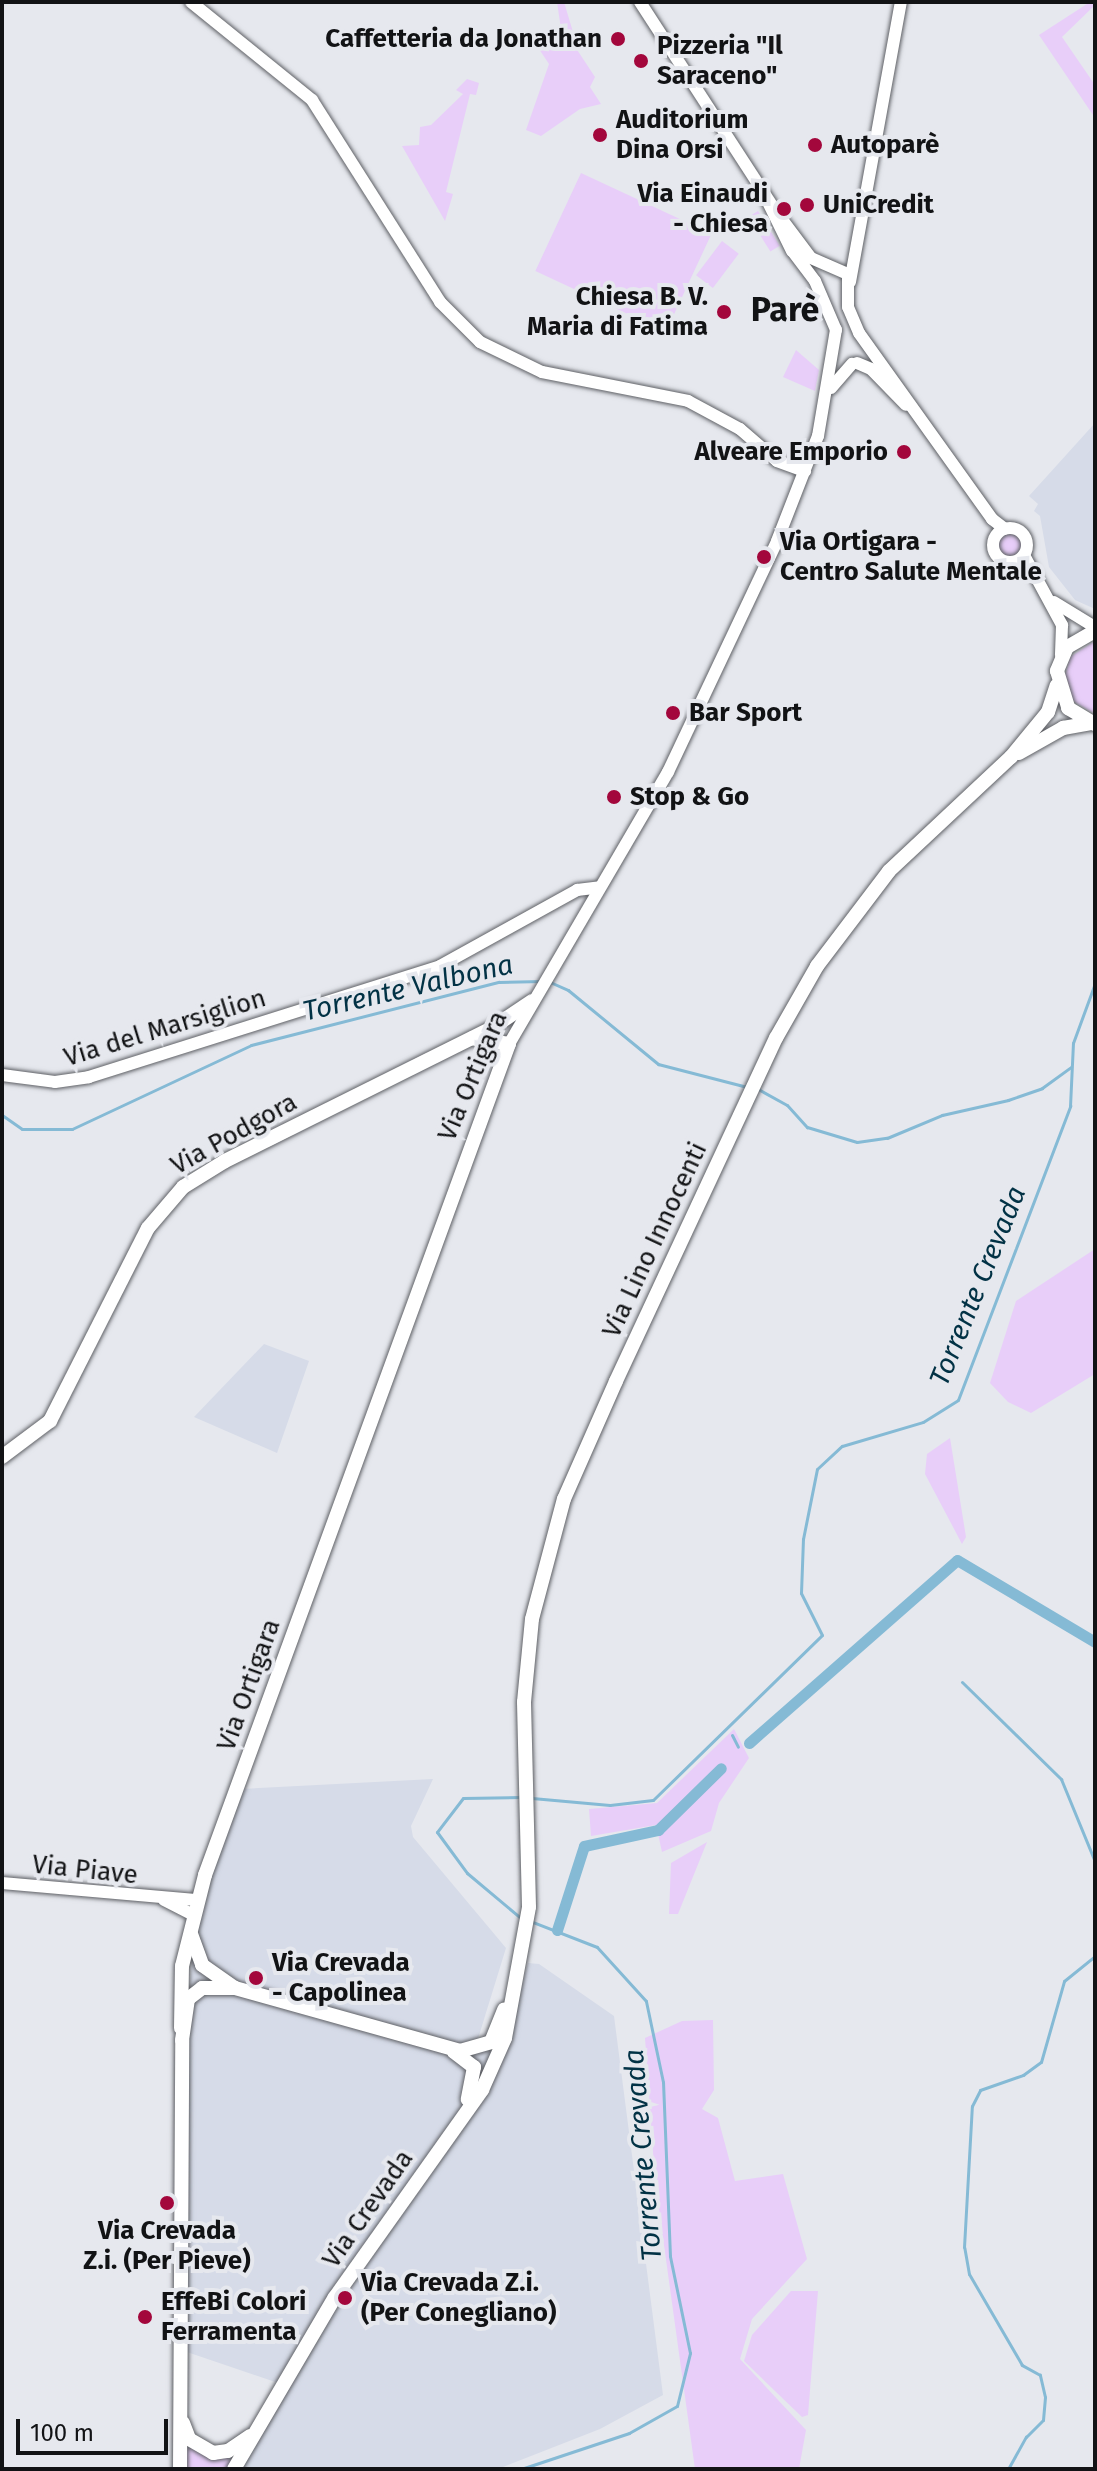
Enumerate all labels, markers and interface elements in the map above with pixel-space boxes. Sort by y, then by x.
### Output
place label: Caffetteria da Jonathan [325,23,602,55]
marker: Caffetteria da Jonathan [609,30,627,48]
place label: Pizzeria "Il Saraceno" [657,30,783,92]
marker: Pizzeria "Il Saraceno" [632,52,650,70]
place label: Auditorium Dina Orsi [616,104,748,166]
marker: Auditorium Dina Orsi [591,126,609,144]
place label: Autoparè [831,129,939,161]
marker: Autoparè [806,136,824,154]
place label: Via Einaudi - Chiesa [637,178,768,240]
place label: UniCredit [823,189,934,221]
marker: UniCredit [798,196,816,214]
marker: Via Einaudi - Chiesa [775,200,793,218]
place label: Chiesa B. V. Maria di Fatima [527,281,708,342]
district label: Parè [751,290,819,330]
marker: Chiesa B. V. Maria di Fatima [715,303,733,321]
place label: Alveare Emporio [695,436,888,468]
marker: Alveare Emporio [895,443,913,461]
place label: Via Ortigara - Centro Salute Mentale [780,526,1042,588]
marker: Via Ortigara - Centro Salute Mentale [755,548,773,566]
place label: Bar Sport [689,697,802,729]
marker: Bar Sport [664,704,682,722]
place label: Stop & Go [630,781,749,813]
marker: Stop & Go [605,788,623,806]
water label: Torrente Valbona [300,948,516,1028]
street label: Via del Marsiglion [60,982,270,1074]
street label: Via Ortigara [432,1006,514,1146]
street label: Via Podgora [165,1087,303,1181]
street label: Via Lino Innocenti [596,1137,714,1343]
water label: Torrente Crevada [923,1181,1033,1391]
street label: Via Ortigara [211,1615,287,1755]
street label: Via Piave [31,1849,139,1891]
place label: Via Crevada - Capolinea [272,1947,410,2008]
marker: Via Crevada - Capolinea [247,1969,265,1987]
water label: Torrente Crevada [617,2048,669,2262]
street label: Via Crevada [316,2144,420,2274]
marker: Via Crevada Z.i. (Per Pieve) [158,2194,176,2212]
place label: Via Crevada Z.i. (Per Pieve) [83,2215,251,2276]
place label: Via Crevada Z.i. (Per Conegliano) [361,2267,556,2328]
place label: EffeBi Colori Ferramenta [161,2286,306,2348]
marker: Via Crevada Z.i. (Per Conegliano) [336,2289,354,2307]
marker: EffeBi Colori Ferramenta [136,2308,154,2326]
scale bar [20,2403,172,2453]
text: 100 m [30,2419,94,2447]

